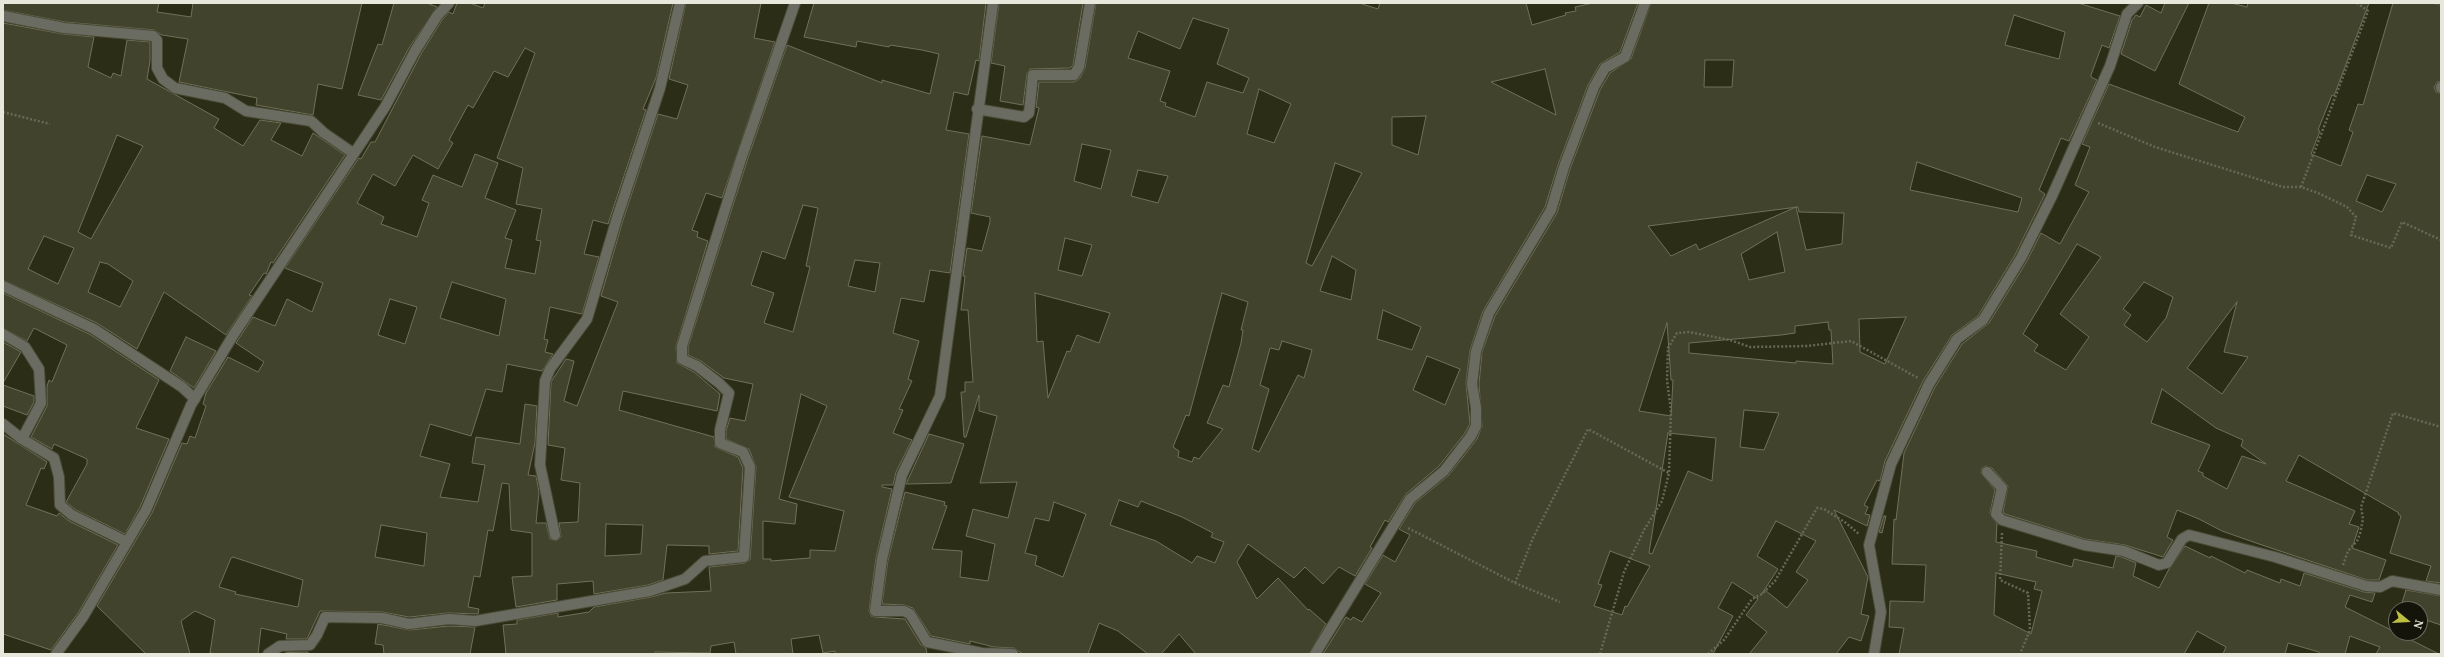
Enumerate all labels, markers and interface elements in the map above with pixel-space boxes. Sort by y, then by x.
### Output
north arrow [2388,601,2428,641]
text: N [2410,618,2427,631]

